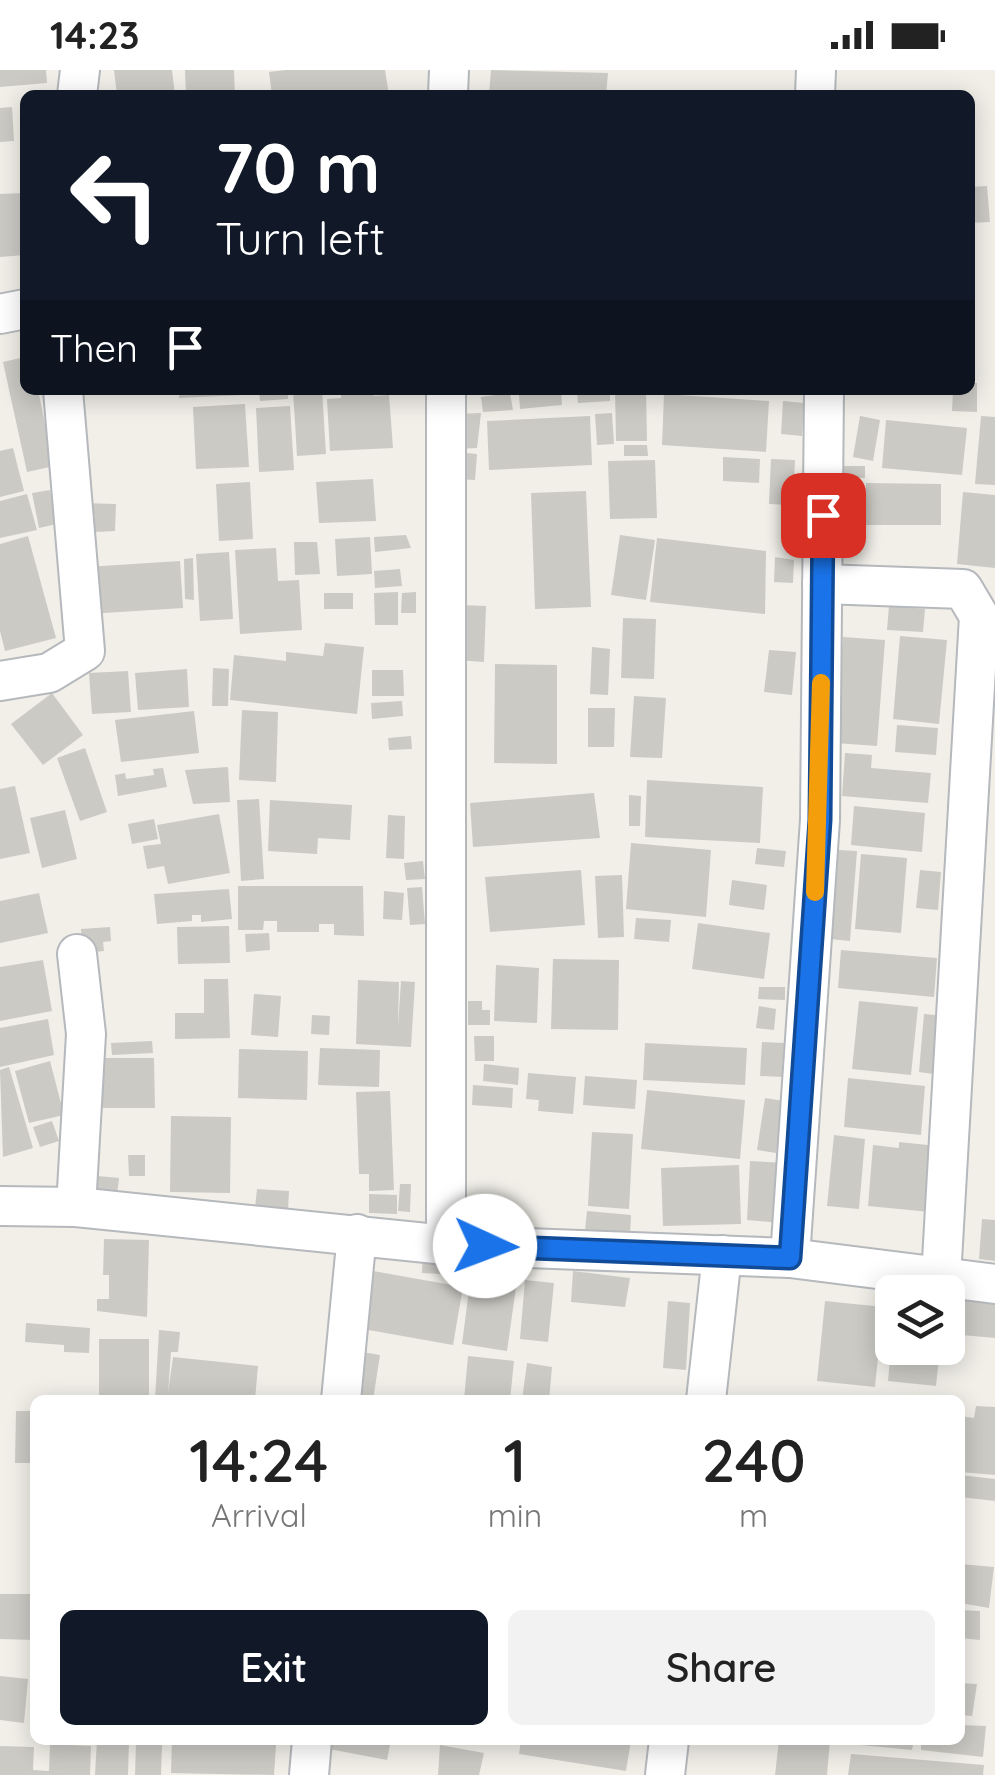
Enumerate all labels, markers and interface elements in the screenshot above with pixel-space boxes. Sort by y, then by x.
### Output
text: 14:23 [50,11,140,59]
text: 70 m [215,123,381,211]
icon: left [50,130,180,260]
text: Turn left [215,210,385,266]
icon: arrive [158,320,213,375]
text: Then [50,324,138,372]
pin [781,473,866,558]
icon: arrive [796,488,851,543]
position arrow [433,1194,537,1298]
map controls [875,1275,965,1365]
button: layers [875,1275,965,1365]
text: 14:24 [189,1422,328,1497]
text: 1 [503,1422,526,1497]
text: 240 [702,1422,806,1497]
text: Arrival [211,1495,307,1535]
text: min [488,1495,542,1535]
text: m [739,1495,768,1535]
button: Exit [60,1610,488,1725]
button: Share [508,1610,935,1725]

